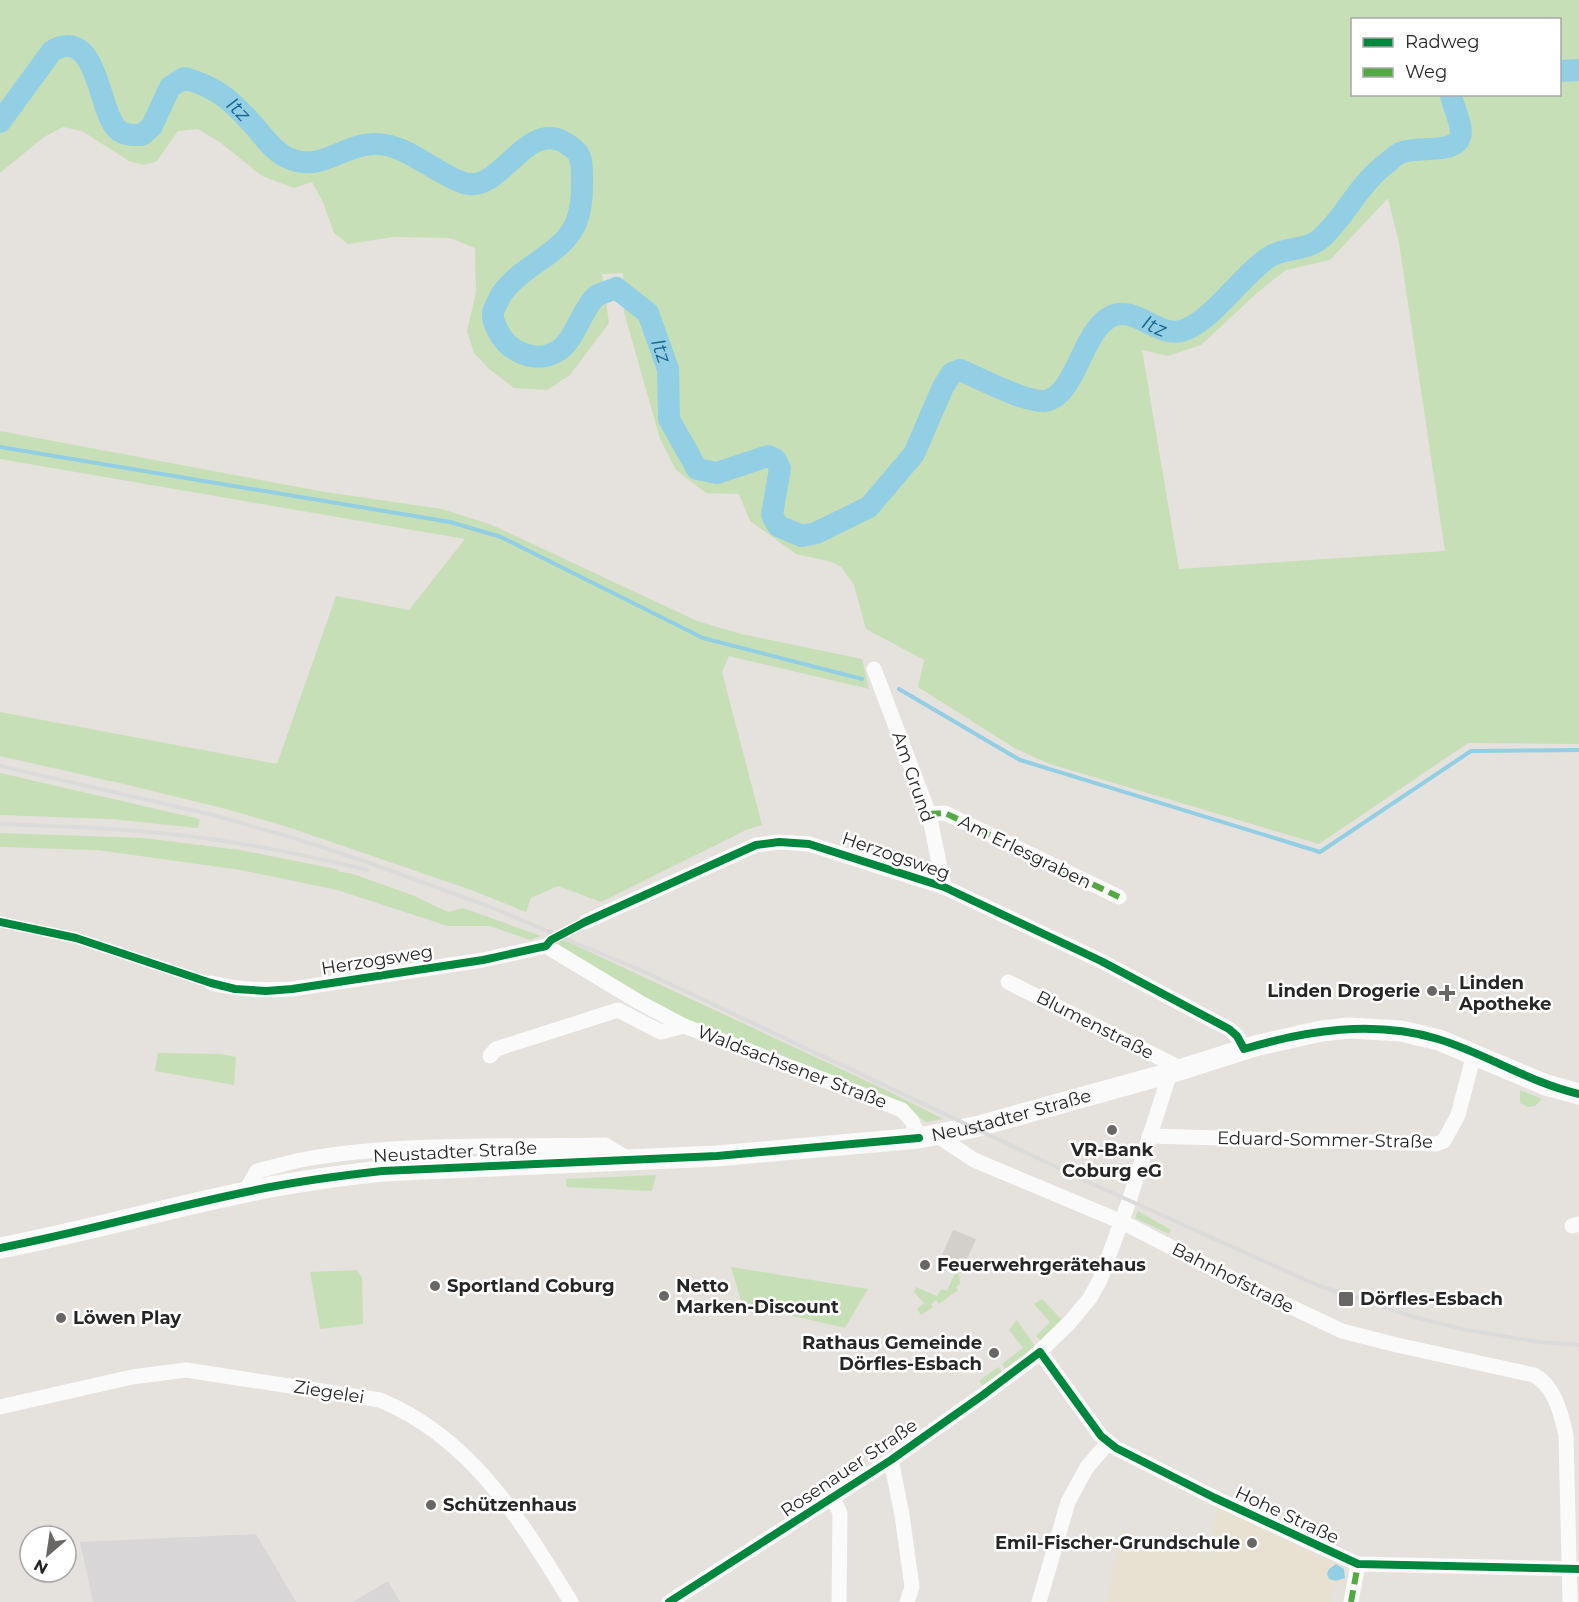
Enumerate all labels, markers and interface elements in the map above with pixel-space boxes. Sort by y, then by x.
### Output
legend [1351,18,1561,96]
text: Radweg [1405,31,1480,53]
text: Weg [1405,61,1447,83]
water label: Itz [222,92,256,127]
water label: Itz [1138,310,1171,342]
water label: Itz [646,335,677,367]
street label: Am Grund [887,729,939,825]
street label: Am Erlesgraben [955,810,1095,894]
street label: Herzogsweg [839,827,953,885]
street label: Herzogsweg [320,940,434,980]
place label: Linden Apotheke [1458,972,1551,1015]
place label: Linden Drogerie [1267,980,1420,1002]
marker: Linden Drogerie [1425,984,1439,998]
street label: Blumenstraße [1033,986,1157,1064]
marker: Linden Apotheke [1440,986,1454,1000]
street label: Waldsachsener Straße [694,1021,890,1113]
street label: Neustadter Straße [929,1084,1094,1146]
marker: VR-Bank Coburg eG [1105,1123,1119,1137]
street label: Eduard-Sommer-Straße [1217,1127,1433,1153]
street label: Neustadter Straße [372,1137,538,1167]
place label: VR-Bank Coburg eG [1062,1139,1162,1182]
street label: Bahnhofstraße [1168,1238,1298,1318]
place label: Feuerwehrgerätehaus [937,1254,1146,1276]
marker: Feuerwehrgerätehaus [918,1258,932,1272]
place label: Sportland Coburg [447,1275,615,1297]
place label: Netto Marken-Discount [676,1275,839,1318]
marker: Sportland Coburg [428,1279,442,1293]
place label: Dörfles-Esbach [1360,1288,1503,1310]
marker: Netto Marken-Discount [657,1289,671,1303]
marker: Dörfles-Esbach [1337,1290,1355,1308]
place label: Löwen Play [73,1307,181,1329]
marker: Löwen Play [54,1311,68,1325]
place label: Rathaus Gemeinde Dörfles-Esbach [802,1332,982,1375]
marker: Rathaus Gemeinde Dörfles-Esbach [987,1346,1001,1360]
street label: Ziegelei [292,1376,366,1408]
street label: Rosenauer Straße [777,1414,922,1522]
street label: Hohe Straße [1232,1481,1343,1549]
place label: Schützenhaus [443,1494,577,1516]
marker: Schützenhaus [424,1498,438,1512]
north arrow [18,1524,78,1584]
place label: Emil-Fischer-Grundschule [995,1532,1240,1554]
marker: Emil-Fischer-Grundschule [1245,1536,1259,1550]
text: N [31,1555,51,1578]

